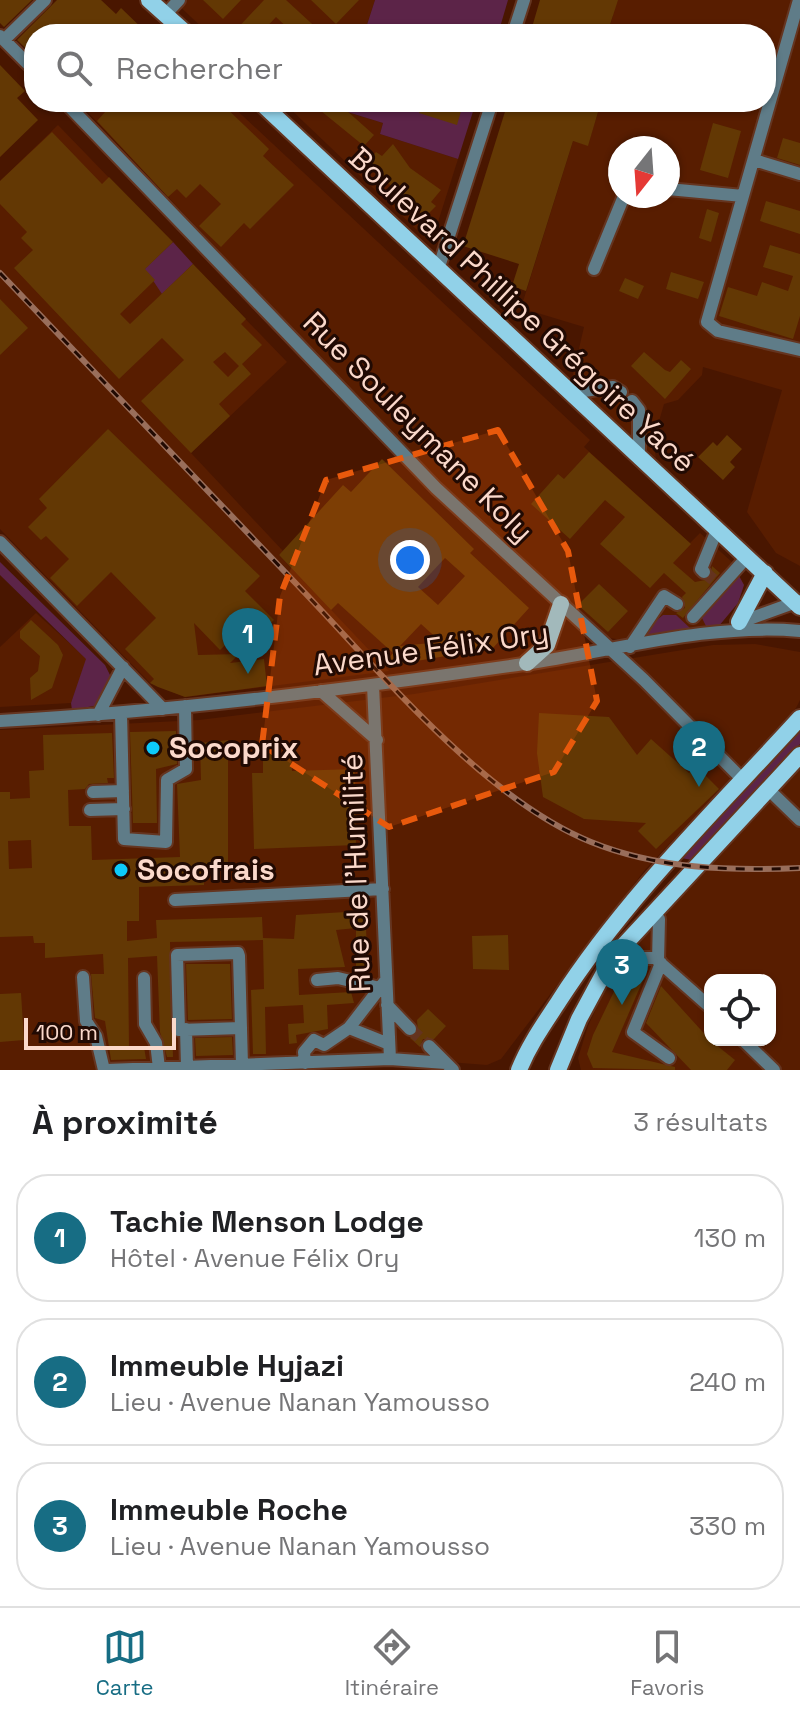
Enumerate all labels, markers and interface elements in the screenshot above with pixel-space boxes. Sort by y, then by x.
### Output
search box [24,24,776,112]
icon: search [52,46,96,90]
text: Rechercher [116,49,283,88]
north arrow [608,136,680,208]
street label: Boulevard Phillipe Grégoire Yacé [341,138,704,481]
street label: Rue Souleymane Koly [295,303,542,550]
your location [390,540,430,580]
pin: 1 [222,608,274,674]
street label: Avenue Félix Ory [311,613,551,684]
pin: 2 [673,721,725,787]
place label: Socoprix [169,728,298,767]
marker: Socoprix [144,739,162,757]
street label: Rue de l'Humilité [332,753,379,993]
place label: Socofrais [137,850,275,889]
marker: Socofrais [112,861,130,879]
pin: 3 [596,939,648,1005]
map controls [704,974,776,1046]
button: locate [704,974,776,1046]
scale bar [24,1014,176,1050]
text: 100 m [36,1018,98,1046]
text: À proximité [32,1101,218,1144]
text: 3 résultats [633,1105,768,1139]
text: Tachie Menson Lodge [110,1202,424,1241]
text: 1 [54,1221,66,1255]
text: 130 m [694,1221,766,1255]
text: Hôtel · Avenue Félix Ory [110,1241,399,1275]
text: Immeuble Hyjazi [110,1346,344,1385]
text: 2 [52,1365,68,1399]
text: 240 m [689,1365,766,1399]
text: Lieu · Avenue Nanan Yamousso [110,1385,490,1419]
text: Immeuble Roche [110,1490,348,1529]
text: 3 [52,1509,68,1543]
text: 330 m [689,1509,766,1543]
text: Lieu · Avenue Nanan Yamousso [110,1529,490,1563]
tab: Carte [96,1625,153,1701]
tab: Itinéraire [345,1625,439,1701]
tab: Favoris [630,1625,704,1701]

